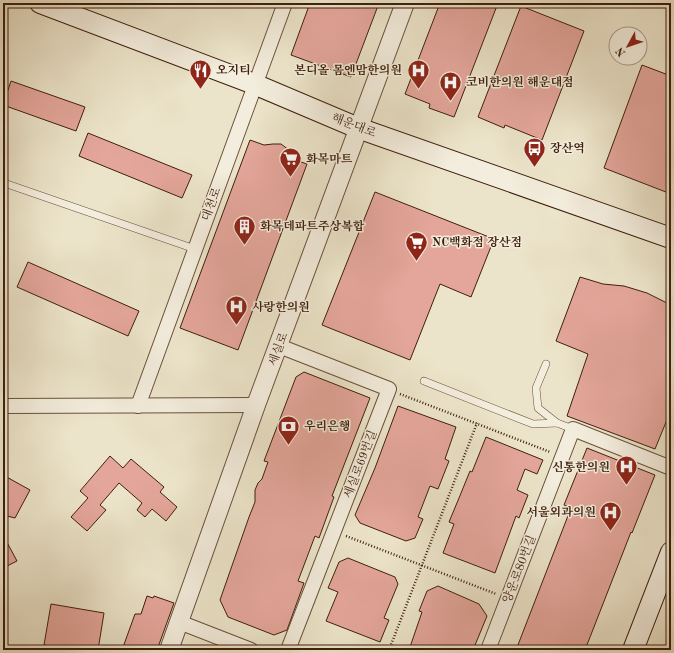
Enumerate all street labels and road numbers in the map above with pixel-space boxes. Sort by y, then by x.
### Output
street label: 해운대로 [330,111,378,140]
street label: 대천로 [199,185,224,223]
street label: 세실로 [266,330,291,368]
street label: 세실로69번길 [342,428,379,500]
street label: 양운로80번길 [501,533,538,605]

